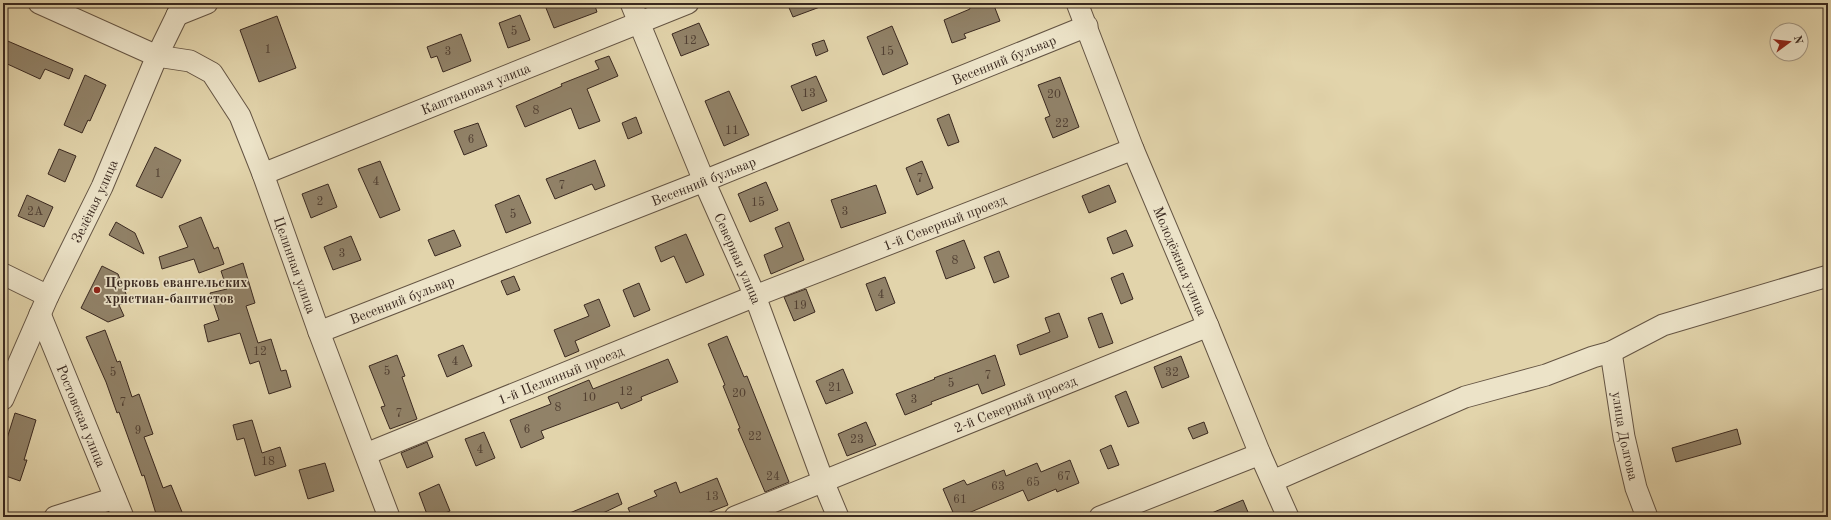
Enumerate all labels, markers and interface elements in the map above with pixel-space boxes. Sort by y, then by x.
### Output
north arrow [1769,22,1809,62]
house number: 5 [511,25,518,38]
street label: Весенний бульвар [950,33,1058,88]
text: N [1791,34,1804,46]
house number: 12 [683,35,697,47]
house number: 1 [265,44,271,56]
house number: 15 [880,45,894,58]
house number: 3 [445,46,451,58]
street label: Каштановая улица [419,61,533,118]
house number: 13 [802,88,816,100]
house number: 20 [1047,89,1061,101]
house number: 8 [533,105,540,117]
house number: 22 [1055,118,1069,130]
house number: 11 [725,125,739,137]
house number: 6 [468,134,475,146]
street label: Весенний бульвар [650,155,758,209]
street label: Зелёная улица [69,158,121,245]
house number: 1 [155,168,161,180]
house number: 7 [917,173,923,185]
house number: 4 [373,176,380,188]
house number: 7 [559,180,565,192]
street label: 1-й Северный проезд [881,193,1008,254]
house number: 2 [317,196,323,208]
house number: 15 [751,196,765,209]
street label: Молодёжная улица [1150,205,1209,318]
house number: 2А [27,206,43,218]
house number: 3 [842,206,848,218]
house number: 5 [510,208,517,221]
street label: Северная улица [711,211,763,306]
street label: Целинная улица [271,215,318,316]
house number: 3 [339,248,345,260]
house number: 8 [952,255,959,267]
street label: Весенний бульвар [348,274,457,327]
place label: Церковь евангельских христиан-баптистов [105,276,248,306]
marker: Церковь евангельских христиан-баптистов [92,285,102,295]
house number: 4 [878,289,885,301]
house number: 19 [793,300,807,312]
street label: 1-й Целинный проезд [496,344,626,408]
house number: 12 [253,346,267,358]
house number: 4 [452,356,459,368]
street label: Ростовская улица [54,363,108,469]
house number: 5 [384,365,391,378]
house number: 5 [110,366,117,379]
house number: 32 [1165,367,1179,379]
house number: 7 [985,370,991,382]
street label: 2-й Северный проезд [952,374,1079,436]
house number: 5 [948,377,955,390]
house number: 21 [828,382,842,394]
house number: 12 [619,386,633,398]
house number: 20 [732,388,746,400]
street label: улица Долгова [1609,391,1640,482]
house number: 10 [582,392,596,404]
house number: 3 [911,394,917,406]
house number: 7 [120,397,126,409]
house number: 8 [555,402,562,414]
house number: 7 [396,408,402,420]
house number: 6 [524,424,531,436]
house number: 9 [135,425,141,437]
house number: 22 [748,431,762,443]
house number: 23 [850,434,864,446]
house number: 4 [477,444,484,456]
house number: 18 [261,456,275,468]
house number: 24 [766,471,780,483]
house number: 67 [1057,471,1071,483]
house number: 65 [1026,476,1040,489]
house number: 63 [991,481,1005,493]
house number: 13 [705,491,719,503]
house number: 61 [953,494,967,506]

